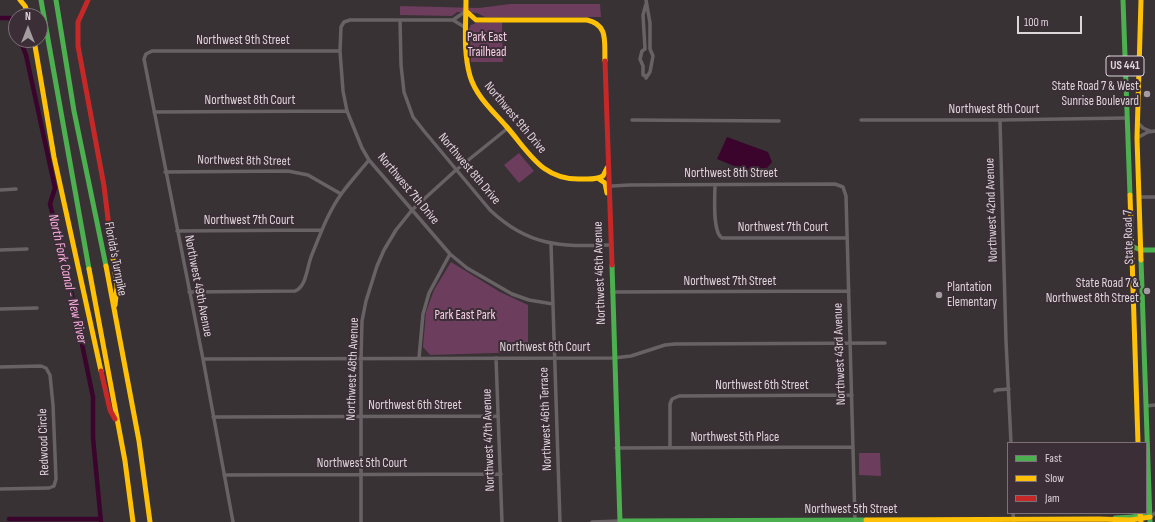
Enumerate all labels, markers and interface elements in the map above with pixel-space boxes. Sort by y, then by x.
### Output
north arrow [8,8,48,48]
scale bar [1019,8,1084,34]
text: N [25,10,31,23]
text: 100 m [1024,15,1049,30]
park label: Park East Trailhead [467,30,507,61]
street label: Northwest 9th Street [196,33,290,49]
road number: US 441 [1106,56,1144,76]
street label: Northwest 9th Drive [481,79,549,157]
place label: State Road 7 & West Sunrise Boulevard [1052,79,1139,110]
marker: State Road 7 & West Sunrise Boulevard [1142,89,1152,99]
street label: Northwest 8th Court [205,93,295,109]
street label: Northwest 8th Court [949,102,1039,118]
street label: Northwest 8th Drive [435,130,503,208]
street label: Northwest 7th Drive [374,150,442,228]
street label: Northwest 8th Street [197,152,291,170]
street label: Northwest 42nd Avenue [982,158,1002,262]
street label: Northwest 8th Street [684,166,778,182]
street label: State Road 7 [1120,209,1138,265]
water label: North Fork Canal - New River [44,213,90,345]
street label: Northwest 7th Court [204,213,294,229]
street label: Northwest 7th Court [738,220,828,236]
street label: Florida's Turnpike [100,221,130,297]
street label: Northwest 46th Avenue [590,221,610,325]
street label: Northwest 49th Avenue [180,234,216,338]
street label: Northwest 7th Street [684,274,776,290]
place label: State Road 7 & Northwest 8th Street [1046,276,1139,307]
place label: Plantation Elementary [947,280,997,311]
marker: State Road 7 & Northwest 8th Street [1142,286,1152,296]
marker: Plantation Elementary [934,290,944,300]
street label: Northwest 43rd Avenue [830,303,850,405]
park label: Park East Park [435,308,495,324]
street label: Northwest 48th Avenue [343,317,363,421]
street label: Northwest 6th Court [500,340,590,356]
street label: Northwest 46th Terrace [536,367,556,471]
street label: Northwest 6th Street [715,378,809,394]
street label: Northwest 47th Avenue [479,388,499,492]
street label: Northwest 6th Street [368,398,462,414]
street label: Redwood Circle [35,408,53,476]
street label: Northwest 5th Place [691,430,779,446]
legend [1007,442,1147,514]
text: Fast [1045,451,1062,466]
street label: Northwest 5th Court [317,456,407,472]
text: Slow [1045,471,1064,486]
text: Jam [1045,491,1060,506]
street label: Northwest 5th Street [805,502,897,518]

